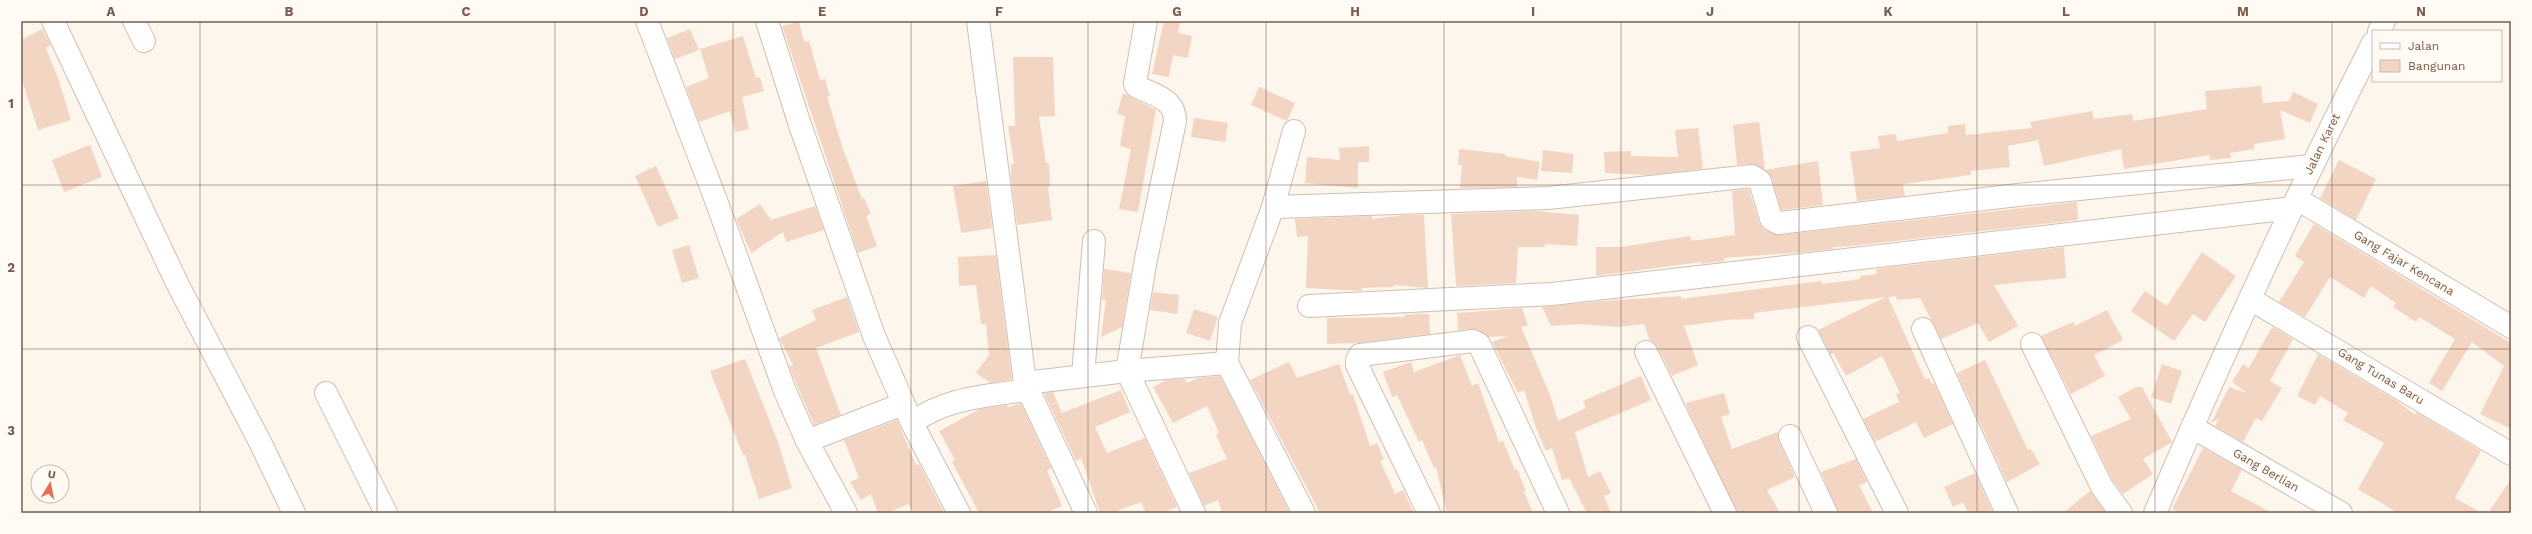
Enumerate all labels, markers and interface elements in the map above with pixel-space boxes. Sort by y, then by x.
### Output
text: A [107,4,116,19]
text: B [285,4,294,19]
text: C [462,4,471,19]
text: D [639,4,649,19]
text: E [818,4,826,19]
text: F [995,4,1003,19]
text: G [1172,4,1182,19]
text: H [1350,4,1360,19]
text: I [1531,4,1535,19]
text: J [1706,4,1714,19]
text: K [1883,4,1893,19]
text: L [2062,4,2070,19]
text: M [2237,4,2249,19]
text: N [2416,4,2426,19]
legend [2372,30,2502,82]
text: Jalan [2408,39,2439,53]
text: Bangunan [2408,59,2466,73]
text: 1 [8,96,14,111]
street label: Jalan Karet [2301,111,2343,177]
street label: Gang Fajar Kencana [2351,227,2457,299]
text: 2 [7,260,15,275]
street label: Gang Tunas Baru [2335,345,2427,407]
text: 3 [7,423,15,438]
street label: Gang Berlian [2230,445,2302,495]
north arrow [30,464,70,504]
text: U [47,468,57,482]

